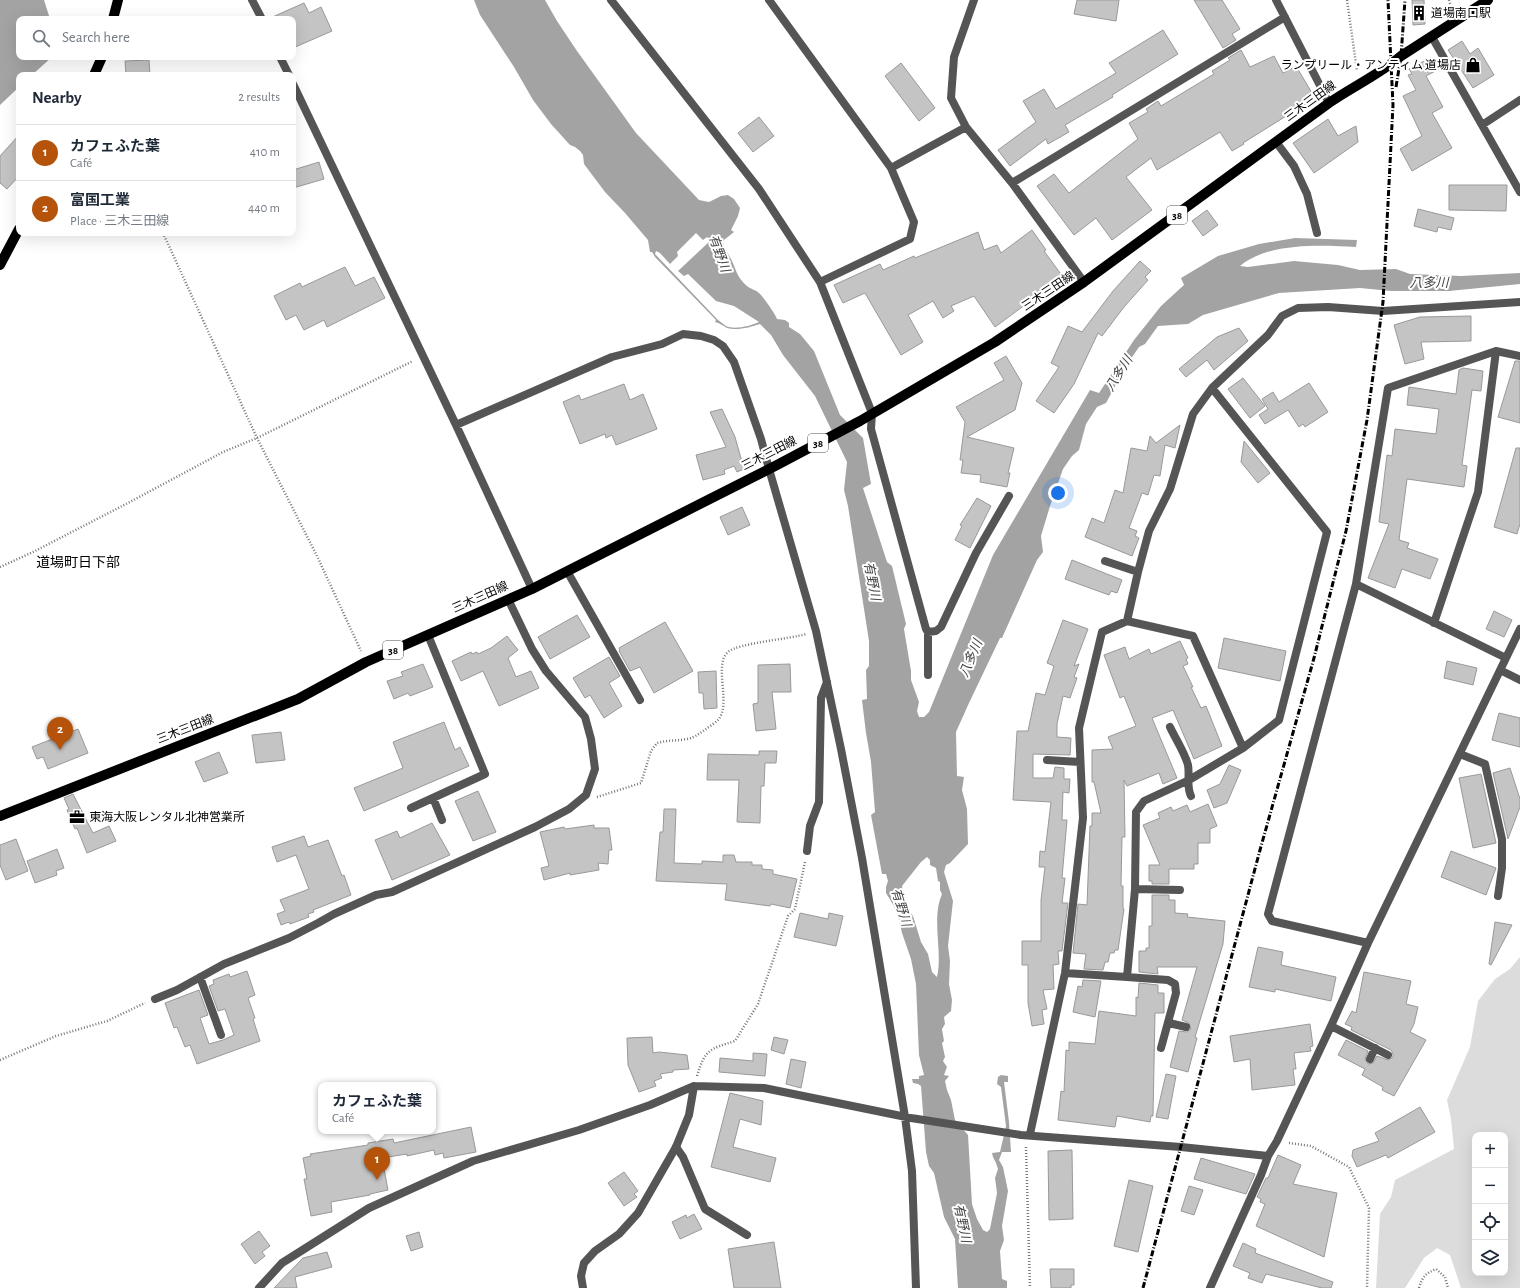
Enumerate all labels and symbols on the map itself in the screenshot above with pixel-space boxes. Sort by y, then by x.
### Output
building icon: 道場南口駅 [1410,4,1428,22]
place label: 道場南口駅 [1431,6,1491,19]
shop icon: ランプリール・アンティム 道場店 [1464,56,1482,74]
place label: ランプリール・アンティム 道場店 [1281,58,1461,71]
street label: 三木三田線 [1282,78,1338,123]
road number: 38 [1167,206,1187,224]
water label: 有野川 [706,233,733,276]
street label: 三木三田線 [1019,268,1076,313]
water label: 八多川 [1409,276,1450,290]
water label: 八多川 [1103,352,1136,394]
street label: 三木三田線 [739,433,798,472]
road number: 38 [808,434,828,452]
your location [1048,483,1068,503]
district label: 道場町日下部 [36,555,120,570]
water label: 有野川 [861,561,883,604]
street label: 三木三田線 [450,578,510,615]
water label: 八多川 [957,636,986,679]
road number: 38 [383,641,403,659]
street label: 三木三田線 [154,712,215,745]
pin: 2 [47,717,73,750]
office icon: 東海大阪レンタル北神営業所 [68,808,86,826]
place label: 東海大阪レンタル北神営業所 [89,810,245,823]
water label: 有野川 [889,887,914,930]
pin: 1 [364,1147,390,1180]
water label: 有野川 [951,1203,973,1246]

